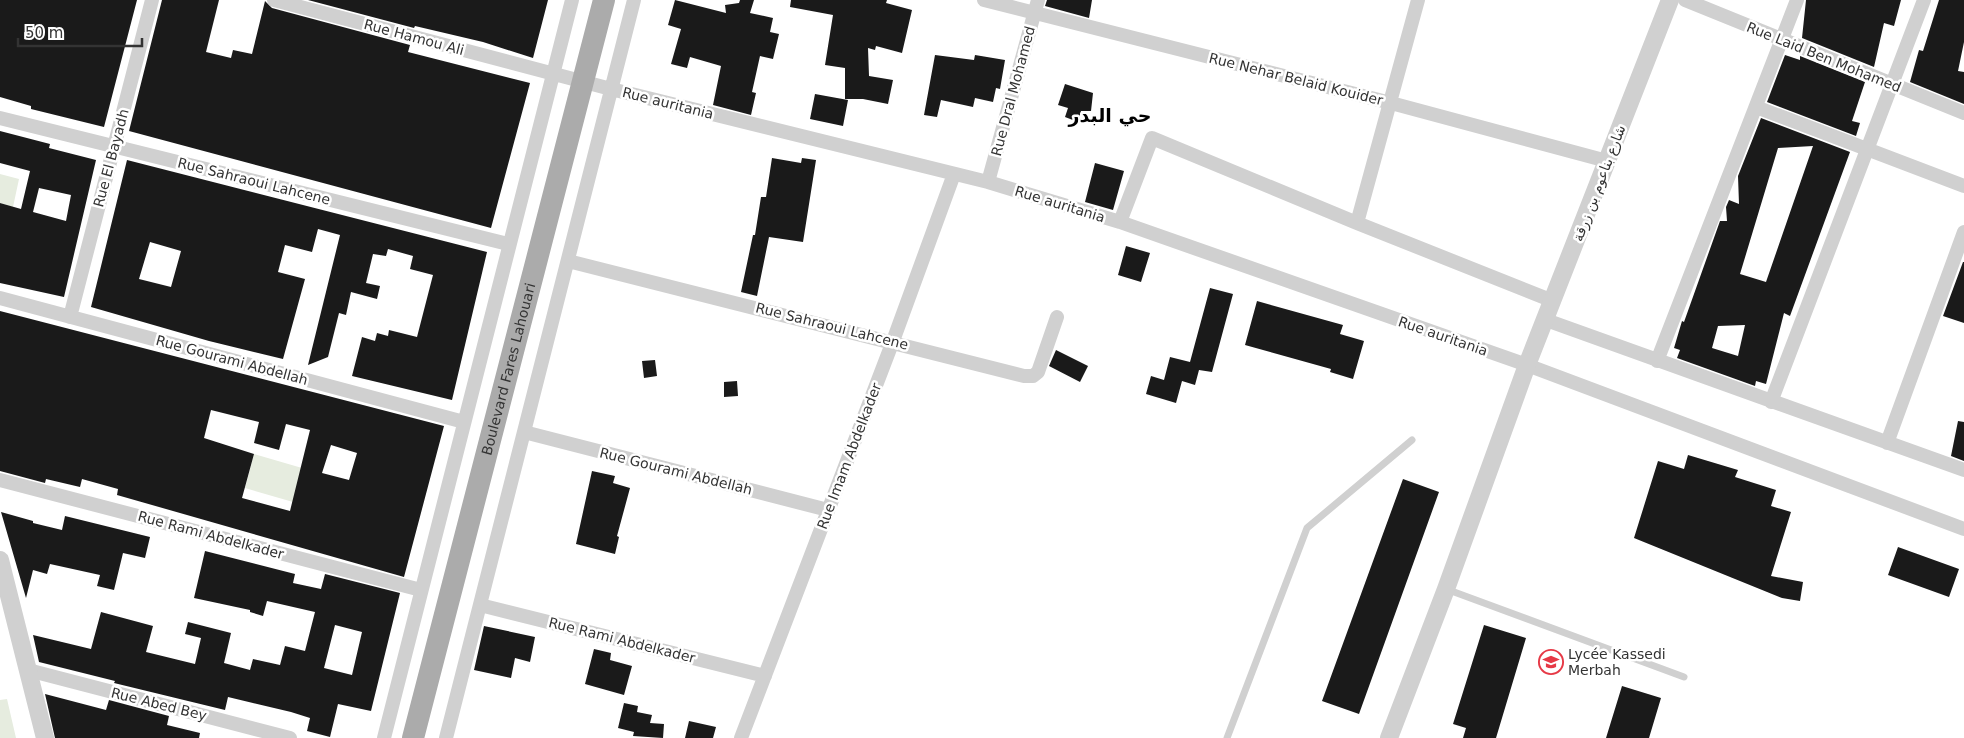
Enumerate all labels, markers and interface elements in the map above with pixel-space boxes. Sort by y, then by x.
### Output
scale bar [18,15,141,47]
street label: Rue Hamou Ali [362,16,466,58]
street label: Rue Laid Ben Mohamed [1744,19,1904,95]
text: 50 m [25,24,63,42]
street label: Rue Dral Mohamed [988,24,1038,158]
street label: Rue Nehar Belaid Kouider [1207,50,1385,108]
street label: Rue auritania [621,84,715,122]
district label: حي البدر [1068,104,1151,127]
street label: Rue El Bayadh [90,107,132,209]
street label: شارع بناعوم بن زرقة [1569,123,1630,244]
street label: Rue Sahraoui Lahcene [176,154,332,208]
street label: Rue auritania [1013,183,1107,225]
street label: Boulevard Fares Lahouari [478,281,538,457]
street label: Rue Sahraoui Lahcene [754,299,910,353]
street label: Rue auritania [1396,313,1490,359]
street label: Rue Gourami Abdellah [154,332,310,388]
street label: Rue Imam Abdelkader [814,381,884,531]
street label: Rue Gourami Abdellah [598,444,754,498]
street label: Rue Rami Abdelkader [136,508,286,562]
street label: Rue Rami Abdelkader [547,614,697,666]
place label: Lycée Kassedi Merbah [1568,646,1666,678]
school or university icon: Lycée Kassedi Merbah [1538,649,1564,675]
street label: Rue Abed Bey [110,684,208,724]

